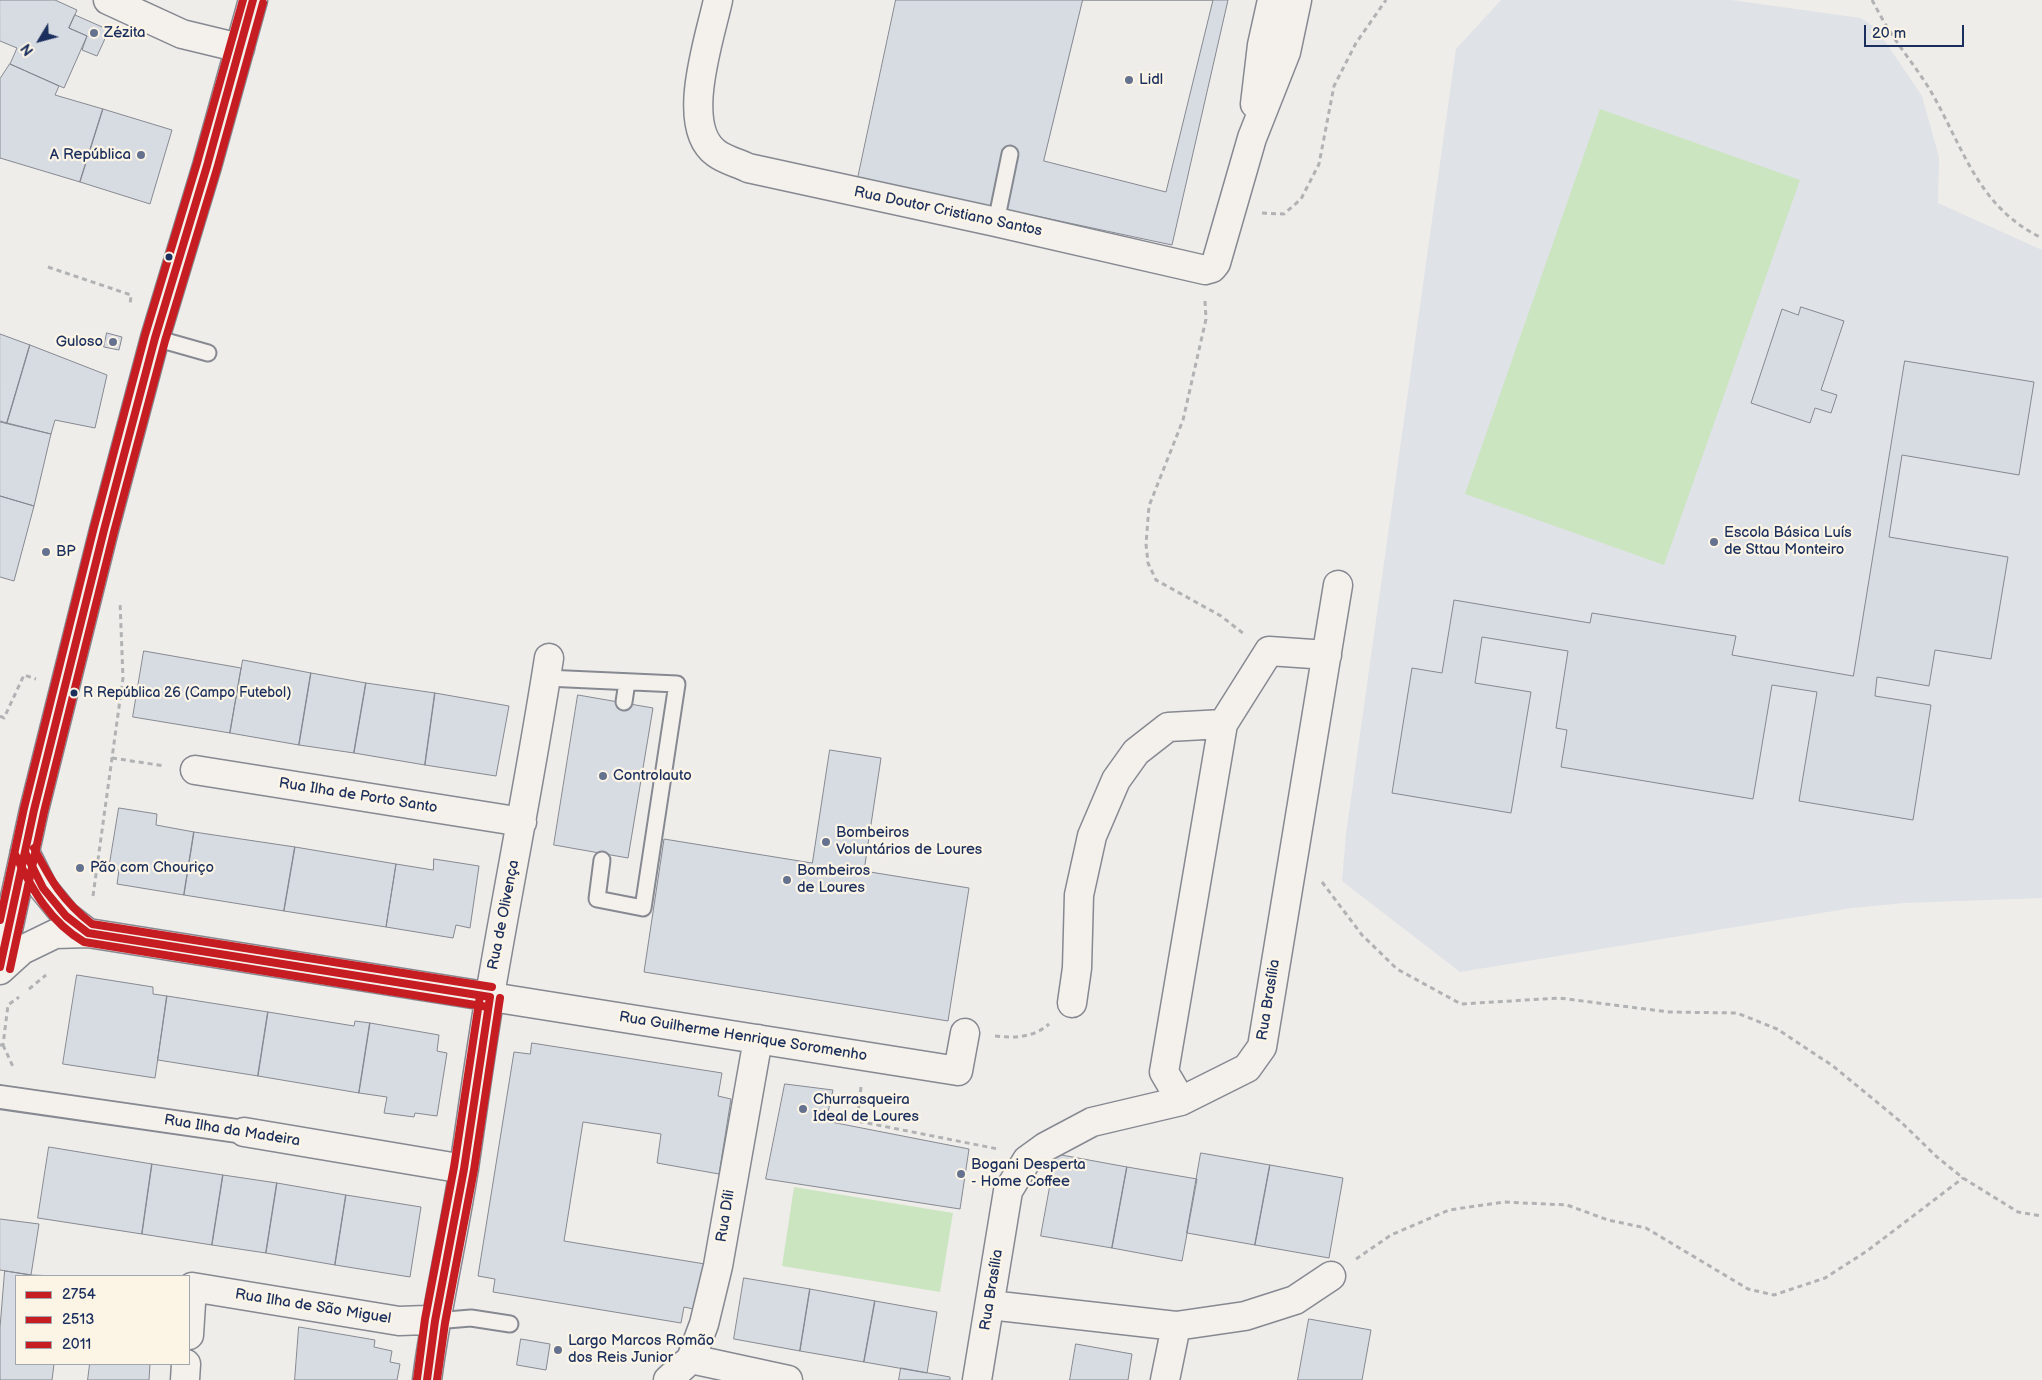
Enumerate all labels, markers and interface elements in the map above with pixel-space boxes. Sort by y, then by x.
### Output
north arrow [15,15,65,65]
scale bar [1867,15,1967,47]
place label: Zézita [104,24,146,42]
text: 20 m [1872,24,1906,43]
marker: Zézita [88,27,100,39]
text: N [18,40,38,59]
place label: Lidl [1139,71,1163,89]
marker: Lidl [1123,74,1135,86]
place label: A República [50,146,131,164]
marker: A República [135,149,147,161]
street label: Rua Doutor Cristiano Santos [852,183,1044,241]
unlabelled marker [164,252,174,262]
place label: Guloso [56,333,103,351]
marker: Guloso [107,336,119,348]
place label: Escola Básica Luís de Sttau Monteiro [1724,524,1852,559]
marker: Escola Básica Luís de Sttau Monteiro [1708,536,1720,548]
place label: BP [56,543,76,561]
marker: BP [40,546,52,558]
place label: R República 26 (Campo Futebol) [83,685,291,701]
marker: R República 26 (Campo Futebol) [69,688,79,698]
place label: Controlauto [613,767,692,785]
marker: Controlauto [597,770,609,782]
street label: Rua Ilha de Porto Santo [277,775,439,817]
place label: Bombeiros Voluntários de Loures [836,824,982,859]
marker: Bombeiros Voluntários de Loures [820,836,832,848]
street label: Rua de Olivença [485,858,523,972]
place label: Pão com Chouriço [90,859,214,877]
marker: Pão com Chouriço [74,862,86,874]
place label: Bombeiros de Loures [797,862,870,897]
marker: Bombeiros de Loures [781,874,793,886]
street label: Rua Brasília [1254,958,1284,1042]
street label: Rua Guilherme Henrique Soromenho [618,1008,868,1066]
place label: Churrasqueira Ideal de Loures [813,1091,919,1126]
marker: Churrasqueira Ideal de Loures [797,1103,809,1115]
street label: Rua Ilha da Madeira [163,1111,301,1151]
place label: Bogani Desperta - Home Coffee [971,1156,1086,1191]
marker: Bogani Desperta - Home Coffee [955,1168,967,1180]
street label: Rua Díli [713,1188,739,1244]
street label: Rua Brasília [977,1248,1007,1332]
legend [15,1275,190,1365]
text: 2754 [62,1285,96,1304]
street label: Rua Ilha de São Miguel [234,1286,392,1328]
text: 2513 [62,1310,94,1329]
place label: Largo Marcos Romão dos Reis Junior [568,1332,714,1367]
text: 2011 [62,1335,91,1354]
marker: Largo Marcos Romão dos Reis Junior [552,1344,564,1356]

